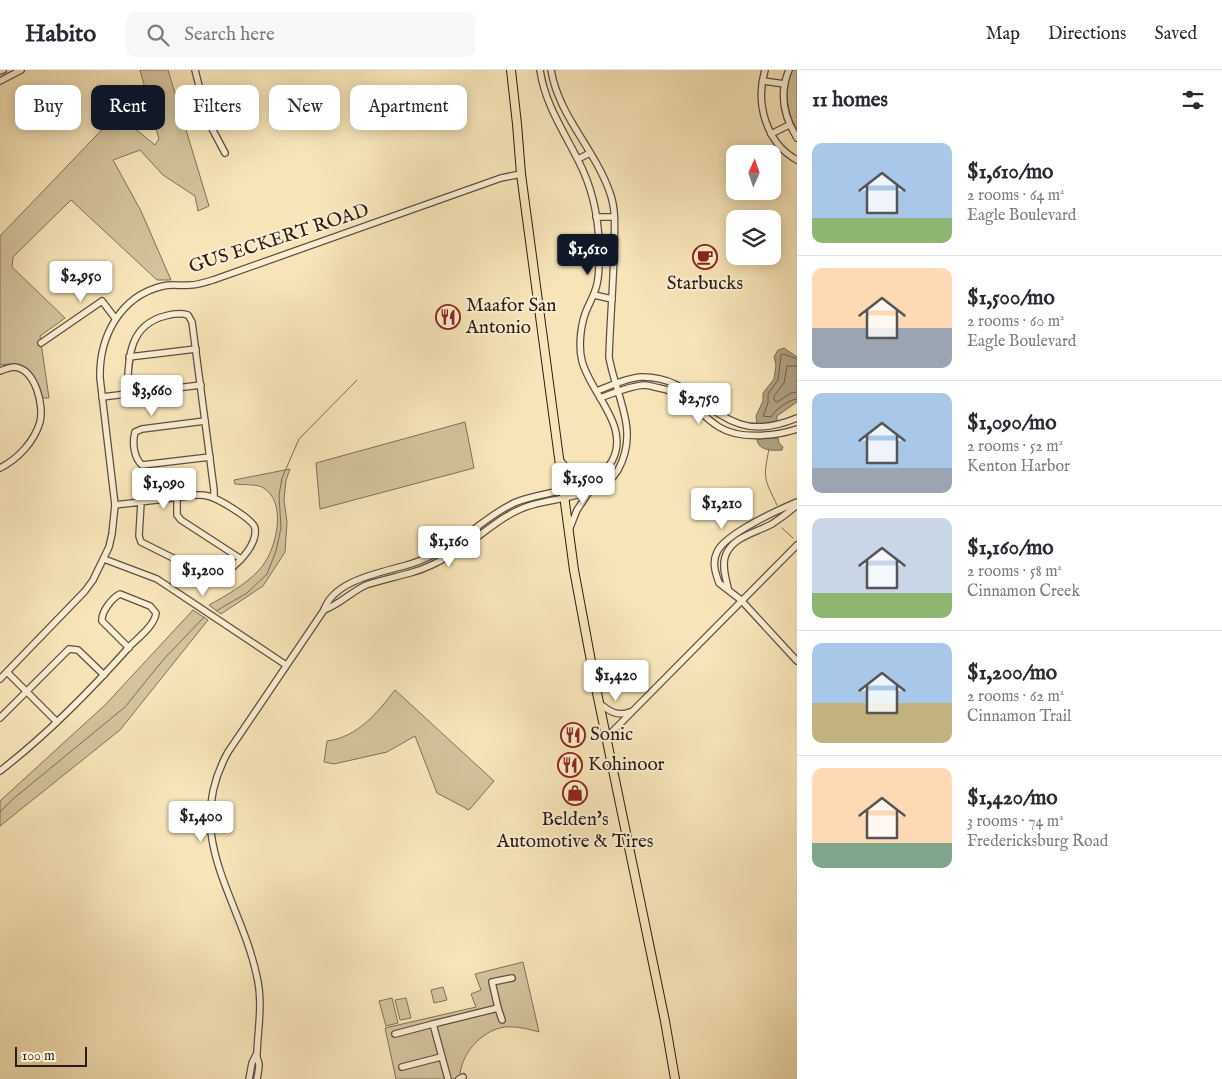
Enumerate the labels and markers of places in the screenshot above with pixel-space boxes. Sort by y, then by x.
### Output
pin: $1,610 [547,234,629,276]
cafe icon: Starbucks [692,244,718,270]
pin: $2,950 [40,260,122,303]
place label: Starbucks [667,272,743,296]
place label: Maafor San Antonio [465,294,556,340]
restaurant icon: Maafor San Antonio [435,304,461,330]
pin: $3,660 [111,374,193,417]
pin: $2,750 [658,382,740,425]
pin: $1,500 [542,462,624,505]
pin: $1,090 [123,468,205,510]
pin: $1,210 [681,488,763,530]
pin: $1,160 [408,526,490,568]
pin: $1,200 [162,554,244,597]
pin: $1,420 [575,660,657,702]
restaurant icon: Sonic [560,722,586,748]
place label: Sonic [590,723,633,747]
restaurant icon: Kohinoor [557,752,583,778]
place label: Kohinoor [588,753,665,777]
shop icon: Belden's Automotive & Tires [562,780,588,806]
pin: $1,400 [160,800,242,843]
place label: Belden's Automotive & Tires [496,808,653,854]

